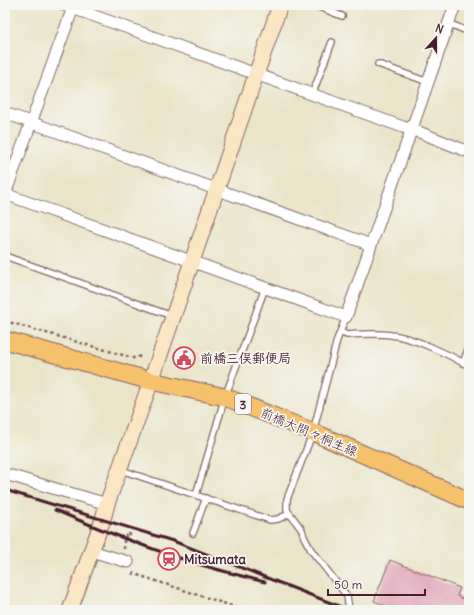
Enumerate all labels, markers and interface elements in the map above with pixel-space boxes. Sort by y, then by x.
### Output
north arrow [416,18,456,58]
text: N [434,21,446,37]
public building icon: 前橋三俣郵便局 [171,345,197,371]
place label: 前橋三俣郵便局 [200,350,291,367]
road number: 3 [235,394,251,414]
street label: 前橋大間々桐生線 [258,404,361,461]
station icon: Mitsumata [156,546,182,572]
place label: Mitsumata [184,551,246,568]
scale bar [328,571,425,597]
text: 50 m [334,577,363,592]

